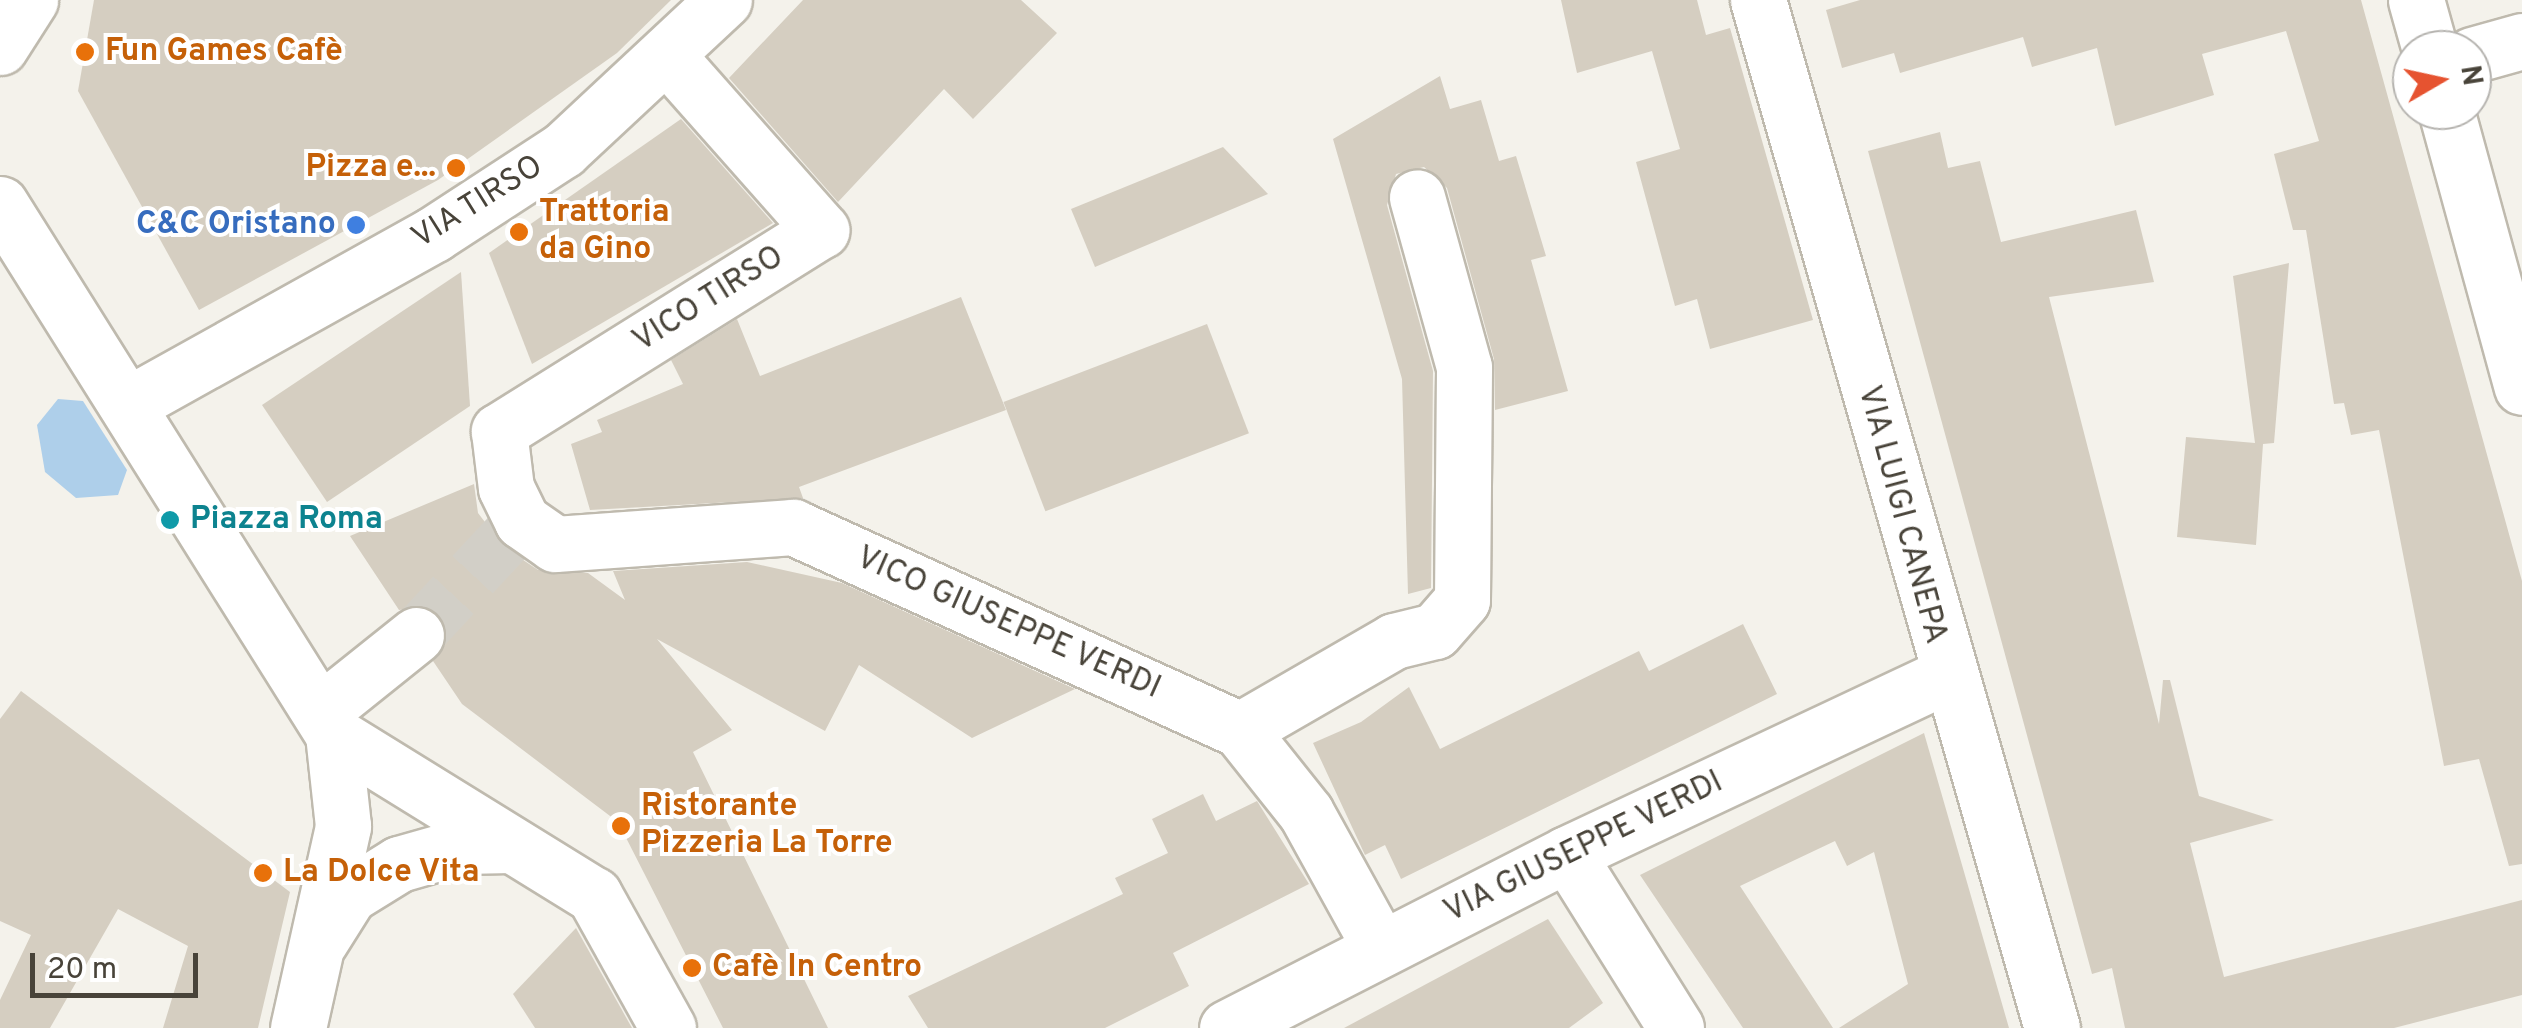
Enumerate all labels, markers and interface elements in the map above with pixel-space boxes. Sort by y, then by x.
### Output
north arrow [2392,30,2492,130]
place label: Fun Games Cafè [105,33,343,71]
marker: Fun Games Cafè [74,41,96,63]
text: N [2450,63,2489,88]
street label: VIA TIRSO [405,147,551,259]
place label: Pizza e... [306,149,436,187]
marker: Pizza e... [445,157,467,179]
place label: Trattoria da Gino [539,195,670,270]
place label: C&C Oristano [136,206,336,244]
marker: C&C Oristano [345,214,367,236]
marker: Trattoria da Gino [508,221,530,243]
street label: VICO TIRSO [626,238,792,362]
street label: VIA LUIGI CANEPA [1848,381,1954,649]
place label: Piazza Roma [190,501,383,539]
marker: Piazza Roma [159,509,181,531]
street label: VICO GIUSEPPE VERDI [849,539,1167,709]
street label: VIA GIUSEPPE VERDI [1437,763,1731,933]
place label: Ristorante Pizzeria La Torre [641,789,892,864]
marker: Ristorante Pizzeria La Torre [610,815,632,837]
place label: La Dolce Vita [283,854,481,892]
marker: La Dolce Vita [252,862,274,884]
scale bar [35,933,202,995]
place label: Cafè In Centro [712,949,922,987]
text: 20 m [47,952,117,989]
marker: Cafè In Centro [681,957,703,979]

